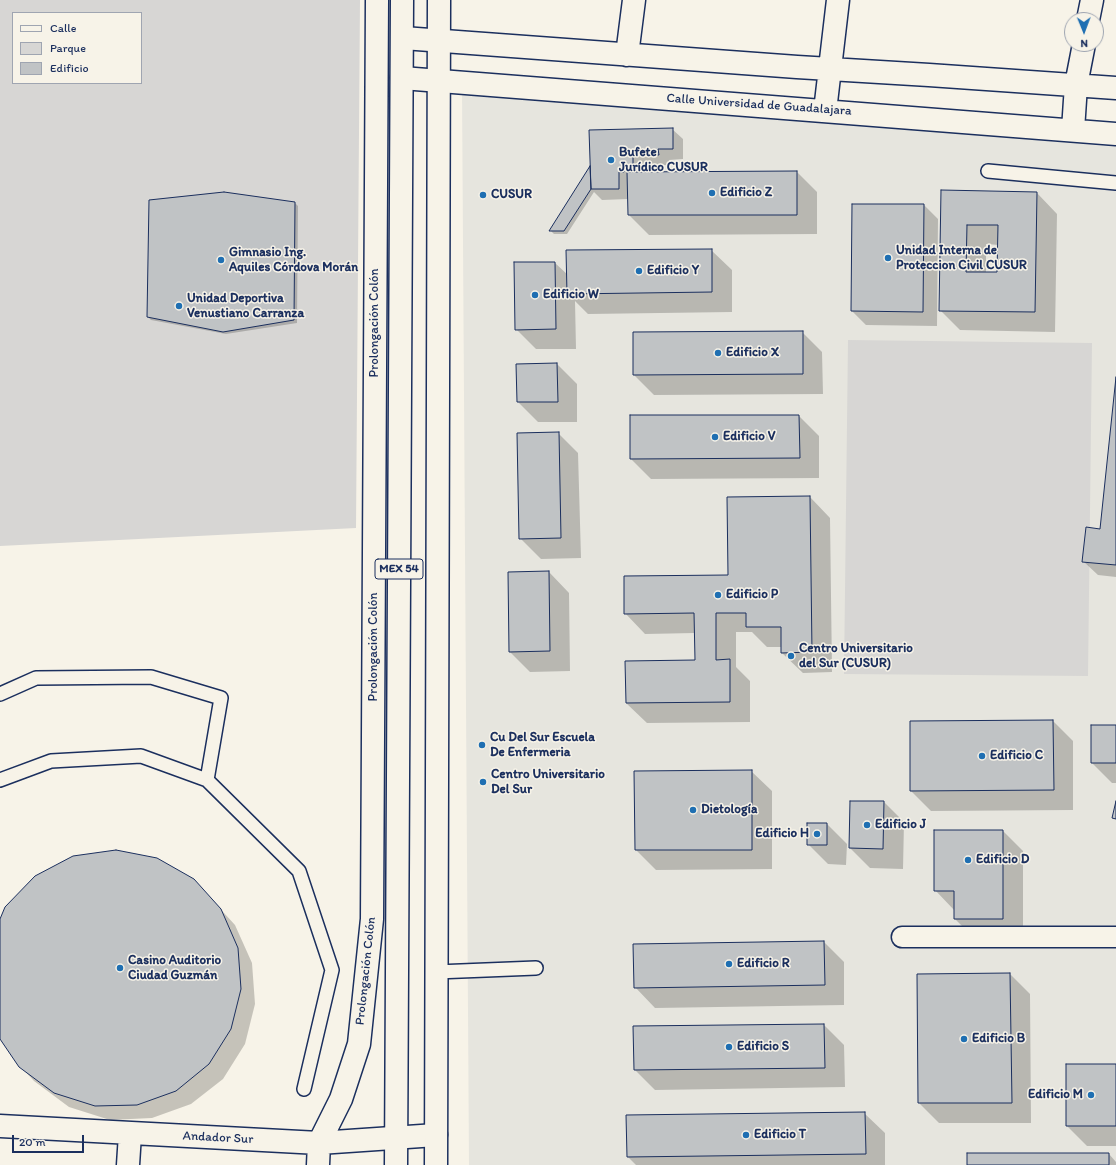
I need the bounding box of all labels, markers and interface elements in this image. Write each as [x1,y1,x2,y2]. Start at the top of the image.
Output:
legend [12,12,142,84]
north arrow [1064,12,1104,52]
text: Calle [50,21,76,35]
text: N [1080,37,1088,50]
text: Parque [50,41,86,55]
text: Edificio [50,61,89,75]
street label: Calle Universidad de Guadalajara [666,91,852,119]
place label: Bufete Jurídico CUSUR [619,145,708,176]
marker: Bufete Jurídico CUSUR [606,155,616,165]
place label: Edificio Z [720,185,772,201]
place label: CUSUR [491,187,532,203]
marker: Edificio Z [707,188,717,198]
marker: CUSUR [478,190,488,200]
place label: Unidad Interna de Proteccion Civil CUSUR [896,243,1027,274]
place label: Gimnasio Ing. Aquiles Córdova Morán [229,245,358,276]
marker: Unidad Interna de Proteccion Civil CUSUR [883,253,893,263]
marker: Gimnasio Ing. Aquiles Córdova Morán [216,255,226,265]
place label: Edificio Y [647,263,699,279]
marker: Edificio Y [634,266,644,276]
street label: Prolongación Colón [367,269,383,377]
place label: Edificio W [543,287,599,303]
marker: Edificio W [530,290,540,300]
place label: Unidad Deportiva Venustiano Carranza [187,291,304,322]
marker: Unidad Deportiva Venustiano Carranza [174,301,184,311]
place label: Edificio X [726,345,779,361]
marker: Edificio X [713,348,723,358]
place label: Edificio V [723,429,775,445]
marker: Edificio V [710,432,720,442]
road number: MEX 54 [375,559,423,579]
place label: Edificio P [726,587,778,603]
marker: Edificio P [713,590,723,600]
street label: Prolongación Colón [366,593,382,701]
place label: Centro Universitario del Sur (CUSUR) [799,641,913,672]
marker: Centro Universitario del Sur (CUSUR) [786,651,796,661]
place label: Cu Del Sur Escuela De Enfermeria [490,730,595,761]
marker: Cu Del Sur Escuela De Enfermeria [477,740,487,750]
place label: Edificio C [990,748,1043,764]
marker: Edificio C [977,751,987,761]
place label: Centro Universitario Del Sur [491,767,605,798]
marker: Centro Universitario Del Sur [478,777,488,787]
place label: Dietología [701,802,757,818]
marker: Dietología [688,805,698,815]
place label: Edificio J [875,817,926,833]
marker: Edificio J [862,820,872,830]
place label: Edificio H [755,826,809,842]
marker: Edificio H [812,829,822,839]
place label: Edificio D [976,852,1029,868]
marker: Edificio D [963,855,973,865]
street label: Prolongación Colón [353,916,379,1026]
place label: Casino Auditorio Ciudad Guzmán [128,953,221,984]
place label: Edificio R [737,956,790,972]
marker: Edificio R [724,959,734,969]
marker: Casino Auditorio Ciudad Guzmán [115,963,125,973]
place label: Edificio B [972,1031,1025,1047]
marker: Edificio B [959,1034,969,1044]
place label: Edificio S [737,1039,789,1055]
marker: Edificio S [724,1042,734,1052]
place label: Edificio M [1028,1087,1083,1103]
marker: Edificio M [1086,1090,1096,1100]
scale bar [14,1127,86,1153]
place label: Edificio T [754,1127,806,1143]
street label: Andador Sur [182,1128,254,1148]
marker: Edificio T [741,1130,751,1140]
text: 20 m [19,1135,46,1149]

